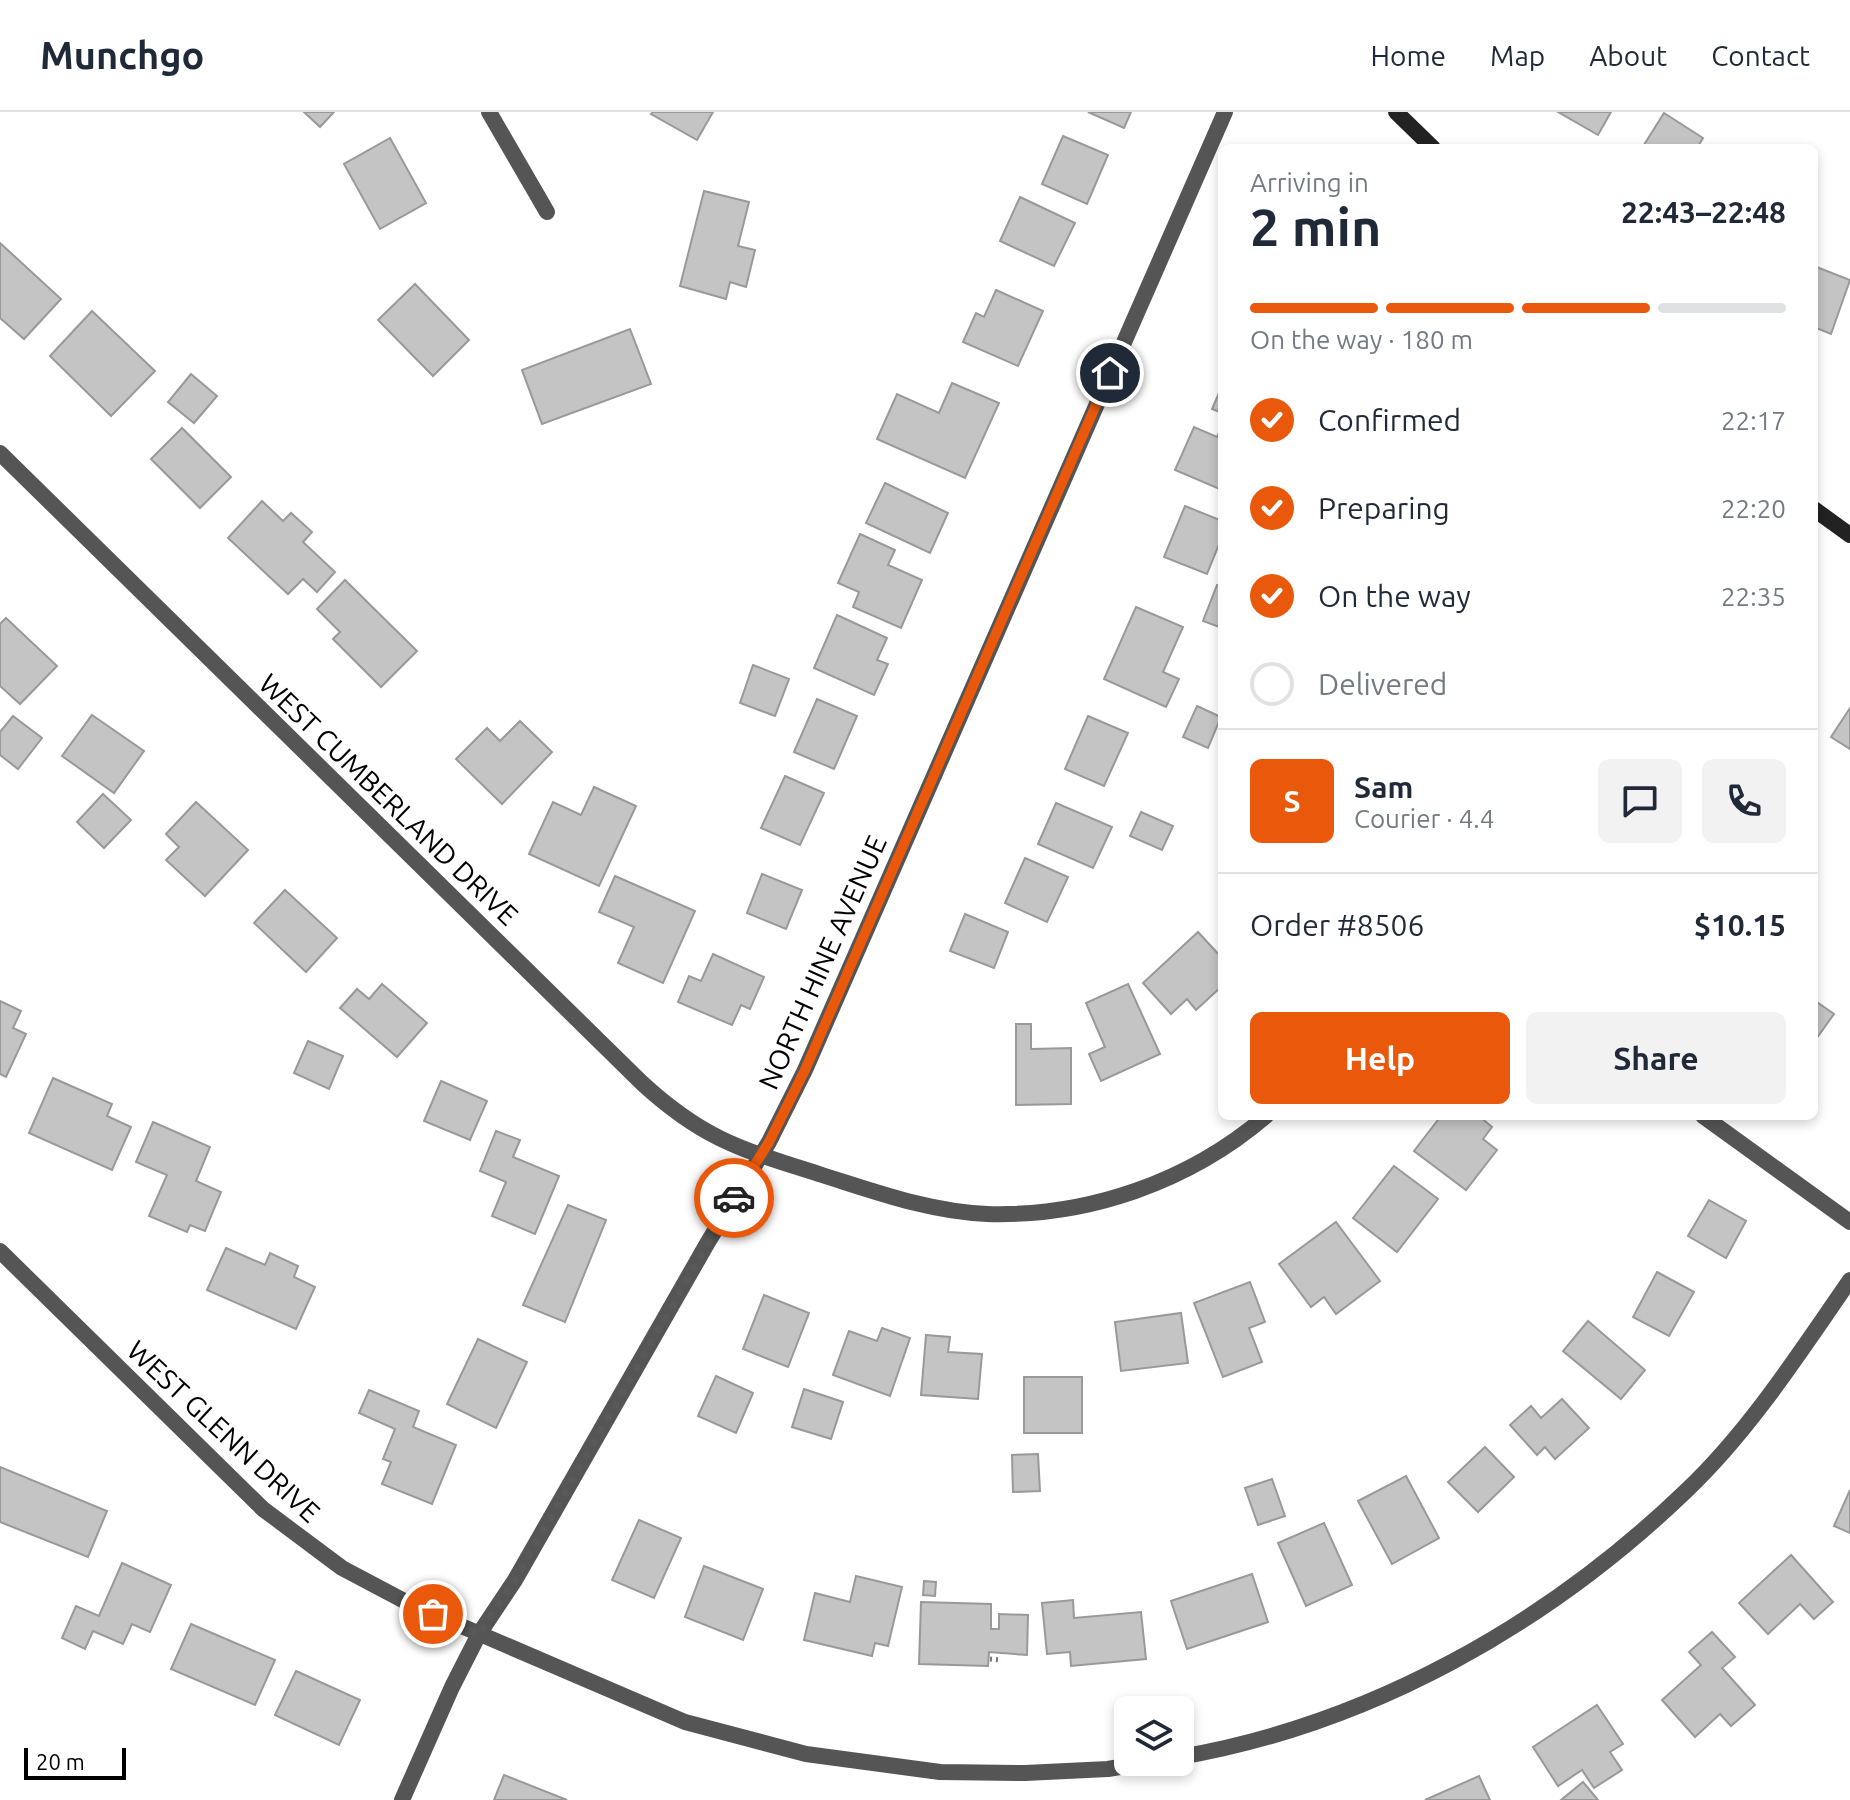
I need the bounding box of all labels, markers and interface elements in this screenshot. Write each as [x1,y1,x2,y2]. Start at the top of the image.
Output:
text: Munchgo [40,34,204,76]
text: Home [1371,40,1446,71]
text: Map [1490,40,1545,71]
text: About [1589,40,1667,71]
text: Contact [1711,40,1810,71]
text: Arriving in [1250,168,1369,197]
text: 22:43–22:48 [1621,195,1786,229]
text: 2 min [1250,198,1381,256]
text: On the way · 180 m [1250,325,1473,354]
pin [1076,339,1144,407]
icon: home [1088,351,1132,395]
icon: check [1250,398,1294,442]
text: Confirmed [1318,403,1461,437]
text: 22:17 [1721,406,1786,435]
icon: check [1250,486,1294,530]
text: Preparing [1318,491,1450,525]
text: 22:20 [1721,494,1786,523]
icon: check [1250,574,1294,618]
text: On the way [1318,579,1471,613]
text: 22:35 [1721,582,1786,611]
street label: WEST CUMBERLAND DRIVE [253,667,525,931]
text: Delivered [1318,667,1447,701]
button: chat [1598,759,1682,843]
button: phone [1702,759,1786,843]
text: Sam [1354,770,1413,804]
text: S [1283,784,1301,818]
text: Courier · 4.4 [1354,804,1494,833]
street label: NORTH HINE AVENUE [752,830,892,1094]
text: Order #8506 [1250,908,1424,942]
text: $10.15 [1694,908,1786,942]
button: Help [1250,1012,1510,1104]
button: Share [1526,1012,1786,1104]
courier [694,1158,774,1238]
icon: car [712,1176,756,1220]
street label: WEST GLENN DRIVE [122,1334,326,1528]
pin [399,1580,467,1648]
icon: bag [411,1592,455,1636]
map controls [1114,1696,1194,1776]
button: layers [1114,1696,1194,1776]
scale bar [24,1744,126,1780]
text: 20 m [36,1749,85,1774]

